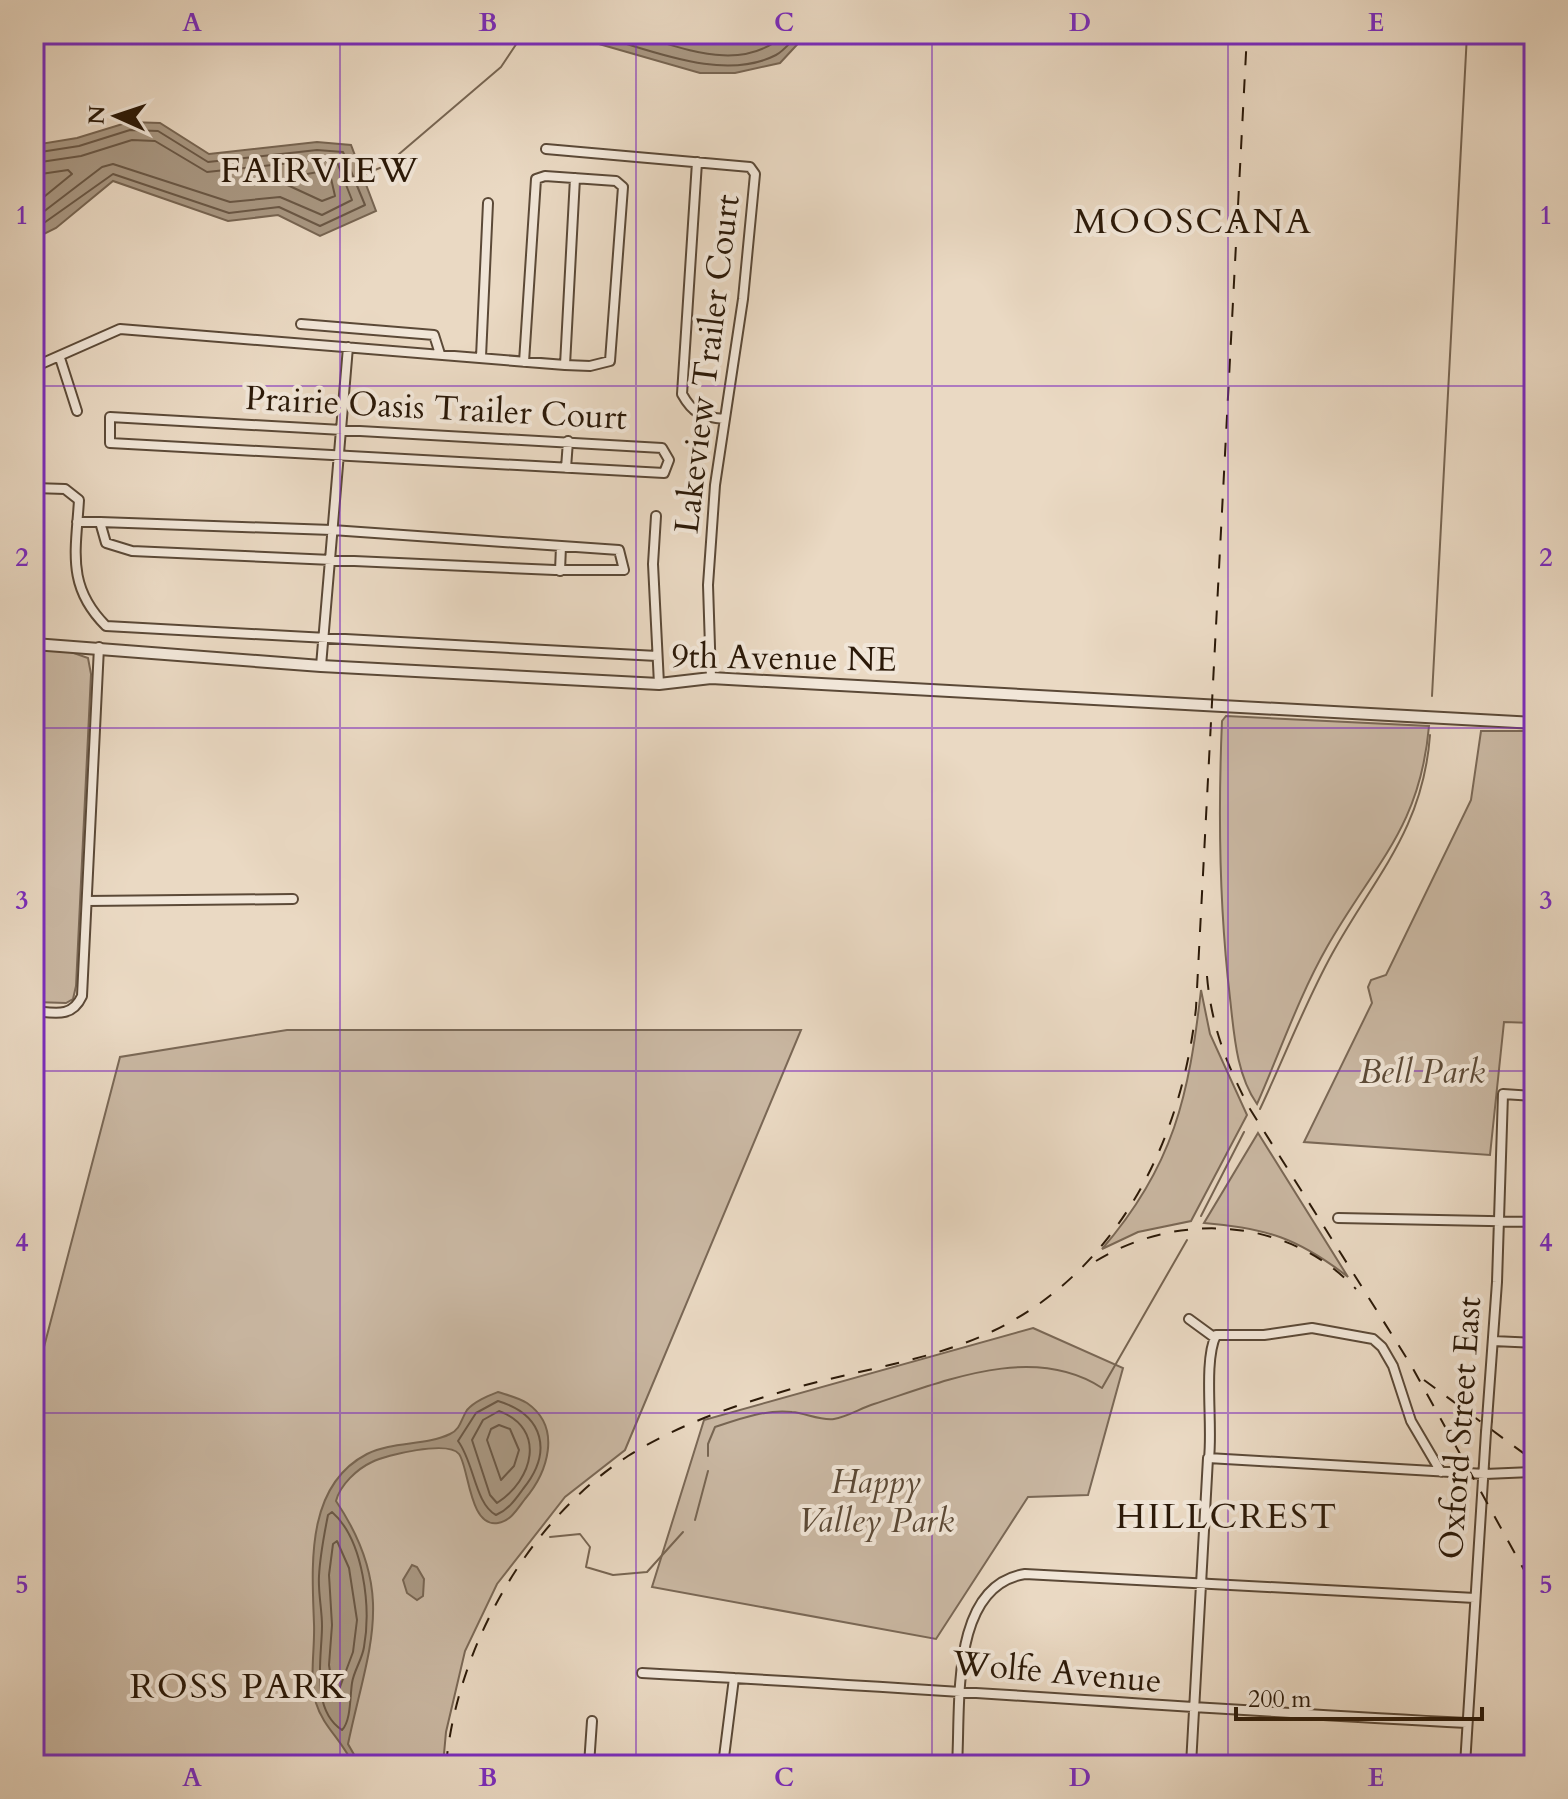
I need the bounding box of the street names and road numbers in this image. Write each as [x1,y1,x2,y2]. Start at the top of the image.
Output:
street label: Lakeview Trailer Court [663,192,751,536]
street label: Prairie Oasis Trailer Court [244,375,628,441]
street label: 9th Avenue NE [671,633,897,683]
street label: Oxford Street East [1428,1295,1492,1561]
street label: Wolfe Avenue [950,1640,1163,1704]

